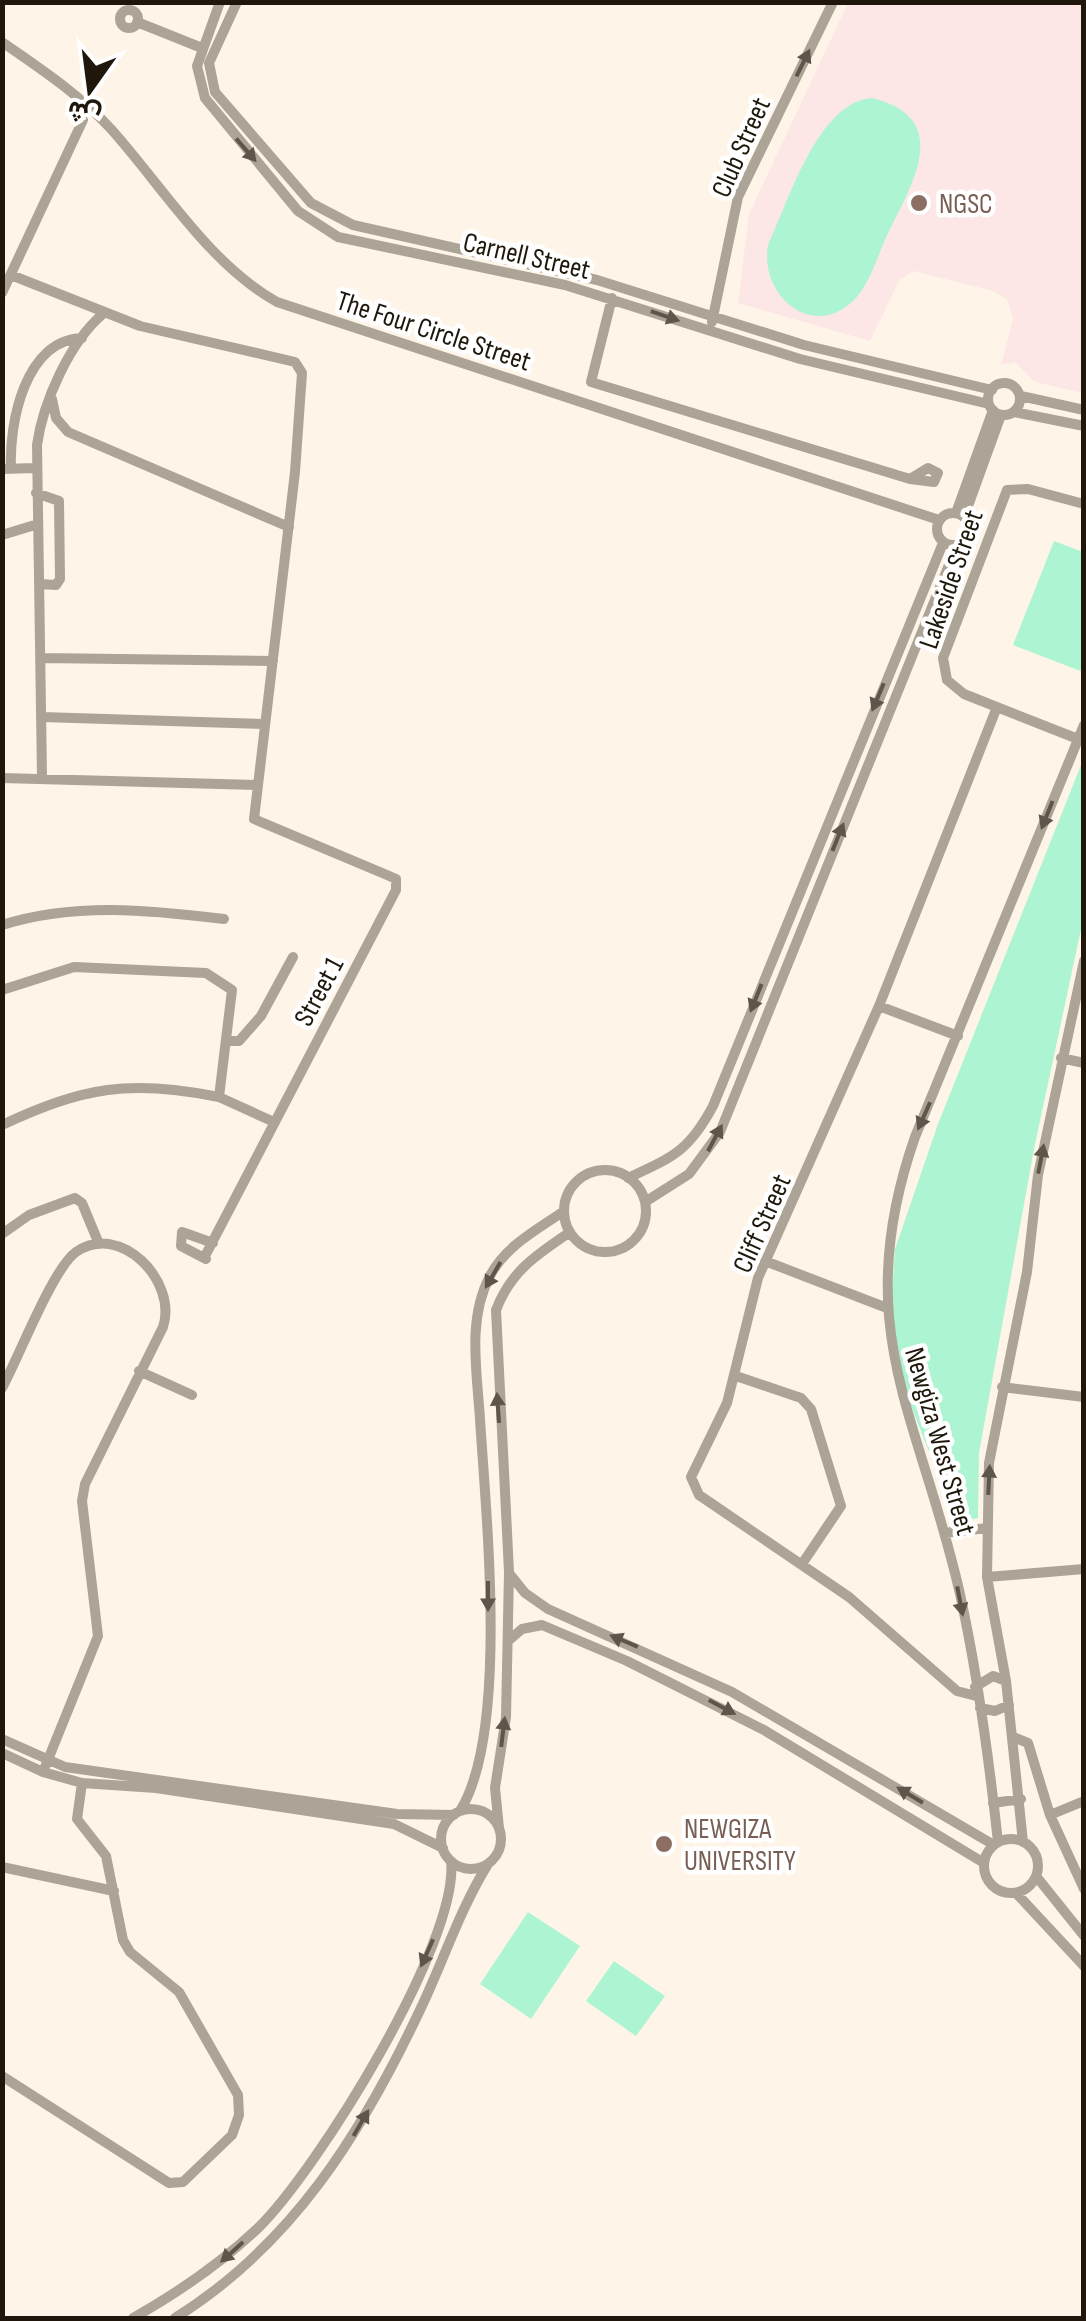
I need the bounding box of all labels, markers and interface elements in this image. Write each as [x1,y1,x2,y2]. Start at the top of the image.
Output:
north arrow [40,40,140,140]
one-way arrow [794,48,811,77]
text: ش [64,93,105,133]
street label: Club Street [705,93,778,203]
one-way arrow [235,137,257,162]
place label: NGSC [939,188,993,221]
marker: NGSC [908,192,930,214]
street label: Carnell Street [460,226,593,287]
street label: The Four Circle Street [332,284,535,378]
one-way arrow [651,310,681,325]
street label: Lakeside Street [912,506,991,653]
one-way arrow [870,682,886,712]
one-way arrow [1039,800,1055,830]
one-way arrow [830,822,846,852]
street label: Street 1 [288,951,351,1032]
one-way arrow [747,984,763,1014]
one-way arrow [916,1101,932,1131]
one-way arrow [706,1123,723,1152]
one-way arrow [1033,1143,1049,1174]
street label: Cliff Street [726,1169,799,1278]
one-way arrow [484,1261,502,1289]
street label: Newgiza West Street [897,1344,982,1539]
one-way arrow [490,1391,506,1423]
one-way arrow [981,1463,997,1495]
one-way arrow [480,1580,496,1612]
one-way arrow [953,1585,969,1616]
one-way arrow [609,1633,639,1649]
one-way arrow [707,1698,736,1715]
one-way arrow [496,1716,512,1748]
one-way arrow [896,1787,924,1804]
place label: NEWGIZA UNIVERSITY [684,1813,796,1878]
marker: NEWGIZA UNIVERSITY [653,1833,675,1855]
one-way arrow [419,1938,435,1968]
one-way arrow [351,2109,369,2137]
one-way arrow [220,2240,244,2263]

